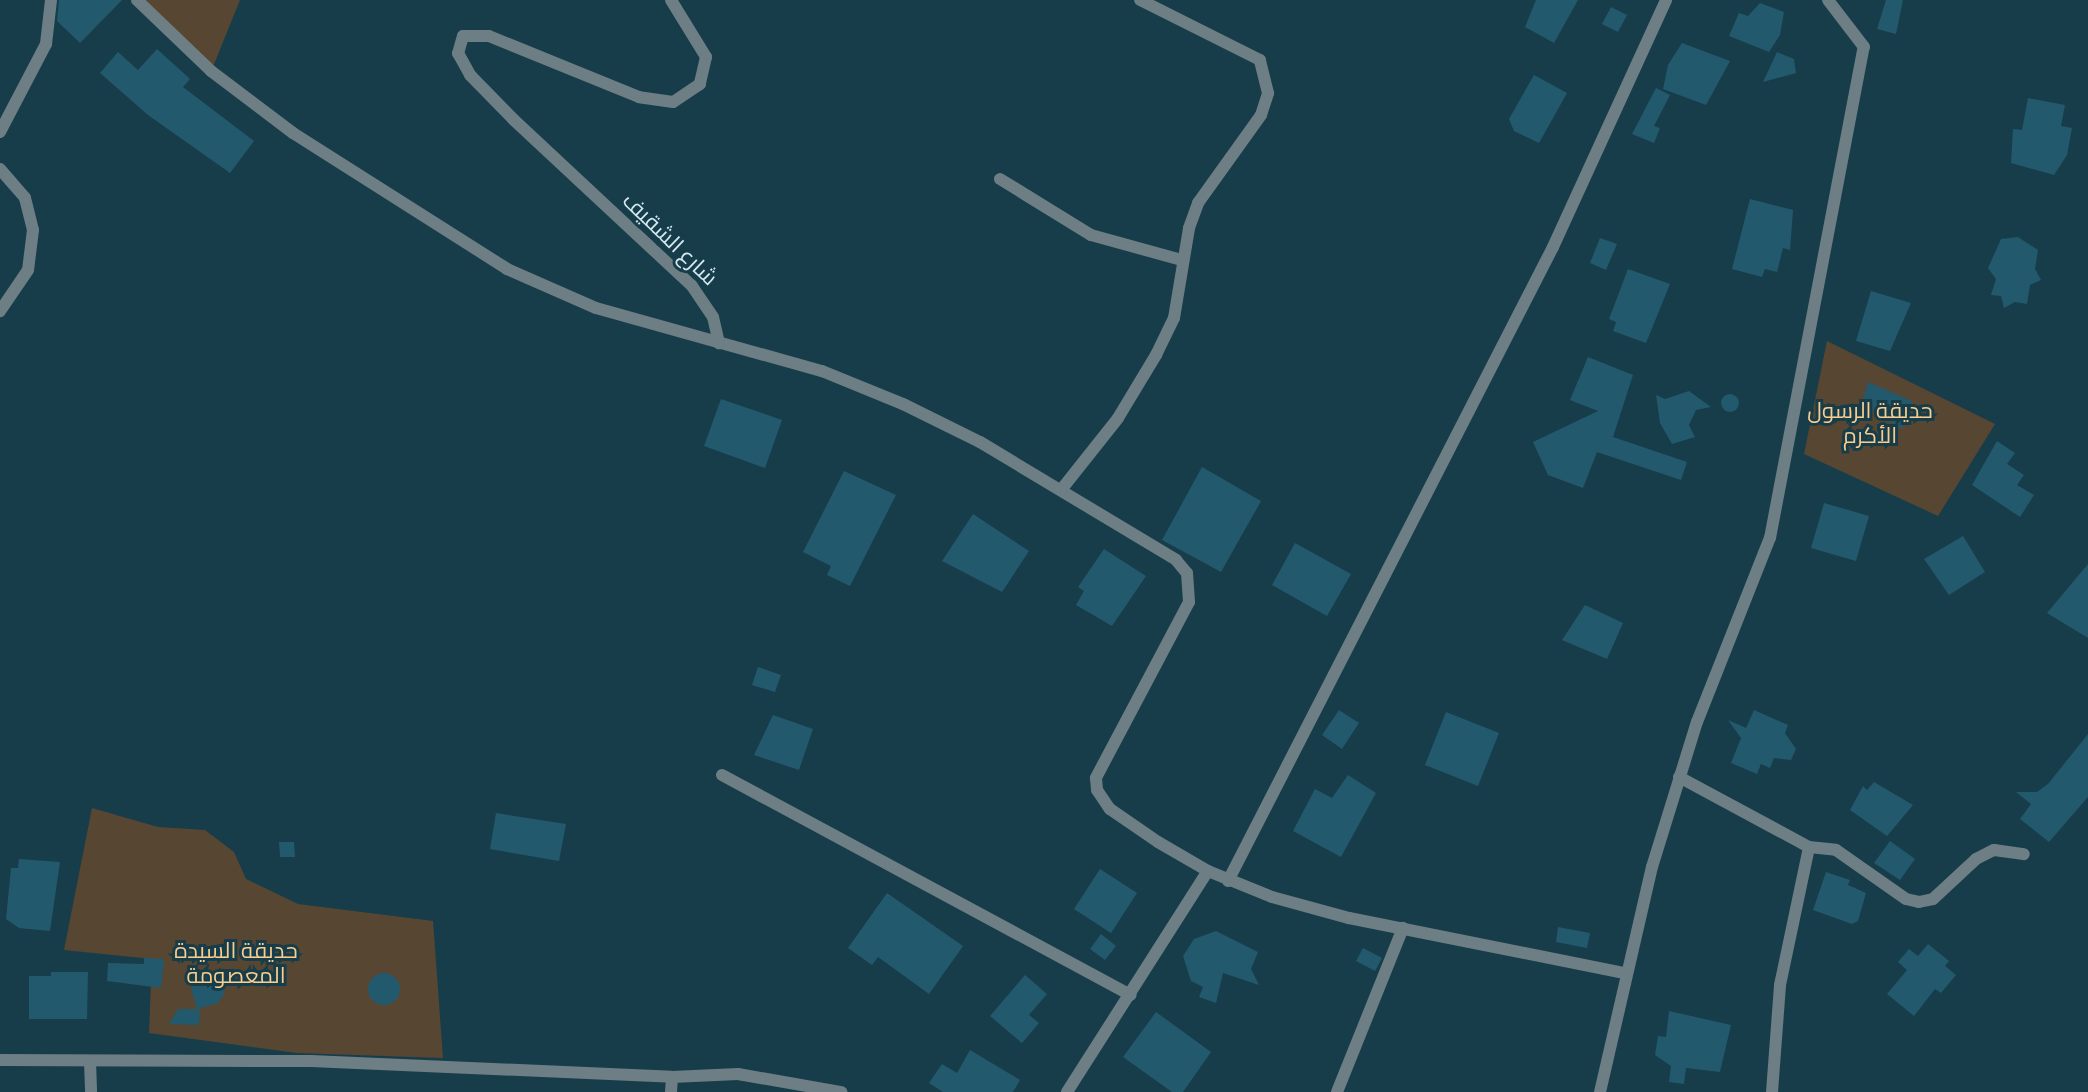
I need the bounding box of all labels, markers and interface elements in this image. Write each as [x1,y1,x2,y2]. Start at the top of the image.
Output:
street label: شارع الشقيف [617,187,723,291]
park label: حديقة الرسول الأكرم [1807,397,1933,448]
park label: حديقة السيدة المعصومة [174,937,298,988]

